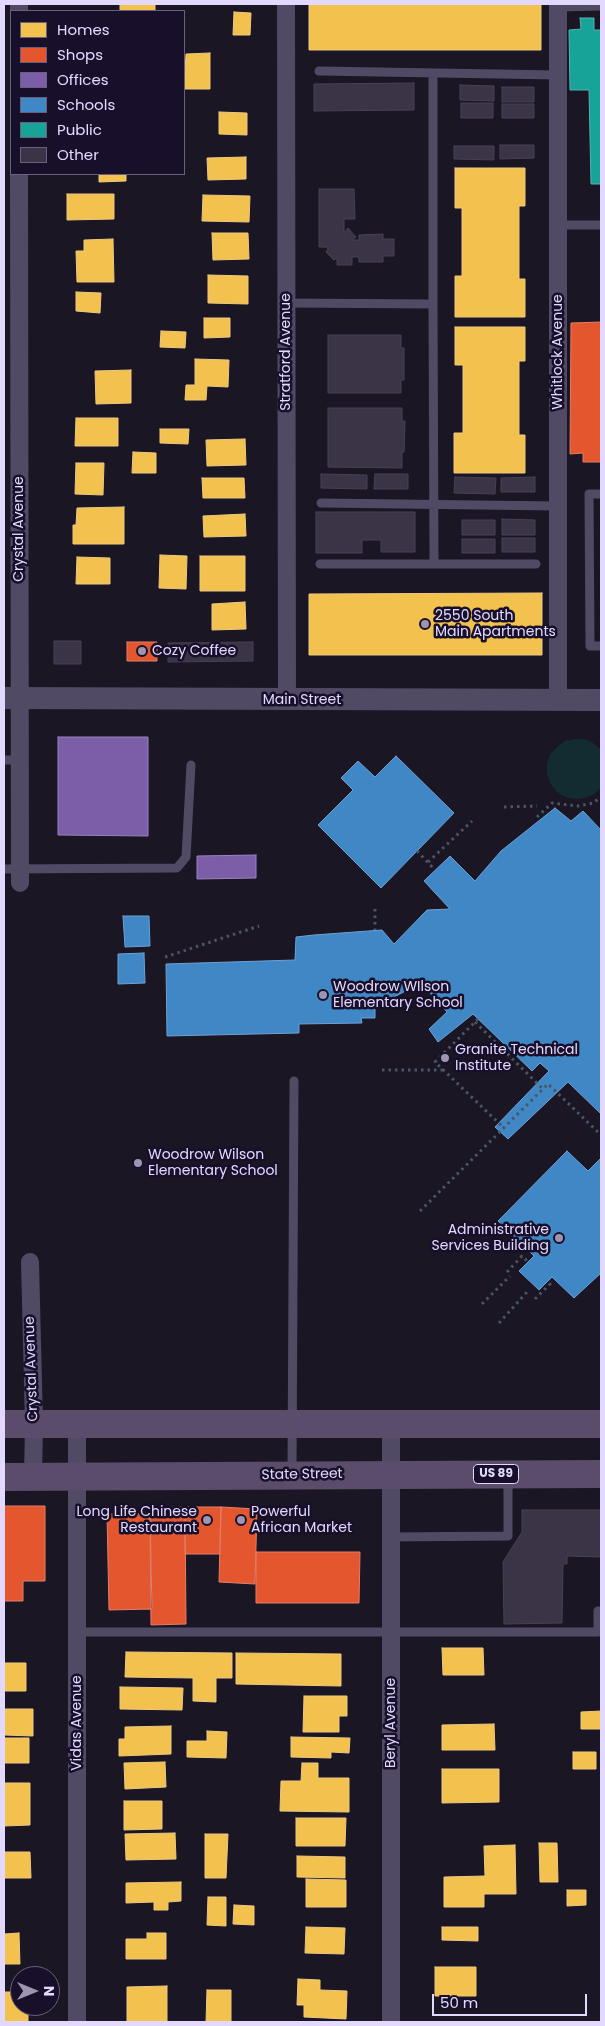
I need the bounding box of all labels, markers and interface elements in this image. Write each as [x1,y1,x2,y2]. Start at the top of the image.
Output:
legend [10,10,185,175]
text: Homes [57,19,110,40]
text: Shops [57,44,103,65]
text: Offices [57,69,109,90]
text: Schools [57,94,115,115]
text: Public [57,119,102,140]
text: Other [57,144,99,165]
street label: Stratford Avenue [278,293,294,411]
street label: Whitlock Avenue [550,294,566,410]
street label: Crystal Avenue [11,476,27,582]
place label: 2550 South Main Apartments [435,608,556,640]
marker: 2550 South Main Apartments [419,618,431,630]
place label: Cozy Coffee [152,643,236,659]
marker: Cozy Coffee [136,645,148,657]
street label: Main Street [263,692,341,708]
place label: Woodrow WIlson Elementary School [333,979,463,1012]
marker: Woodrow WIlson Elementary School [317,989,329,1001]
place label: Granite Technical Institute [455,1042,578,1074]
marker: Granite Technical Institute [439,1052,451,1064]
place label: Woodrow Wilson Elementary School [148,1147,278,1180]
marker: Woodrow Wilson Elementary School [132,1157,144,1169]
place label: Administrative Services Building [432,1222,549,1254]
marker: Administrative Services Building [553,1232,565,1244]
street label: Crystal Avenue [22,1316,42,1422]
road number: US 89 [474,1465,518,1484]
street label: State Street [261,1466,343,1484]
place label: Long Life Chinese Restaurant [76,1504,197,1536]
place label: Powerful African Market [251,1504,352,1536]
marker: Long Life Chinese Restaurant [201,1514,213,1526]
marker: Powerful African Market [235,1514,247,1526]
street label: Vidas Avenue [69,1675,85,1771]
street label: Beryl Avenue [383,1678,399,1768]
north arrow [10,1966,60,2016]
scale bar [435,1984,590,2016]
text: N [39,1986,59,1996]
text: 50 m [440,1992,478,2013]

